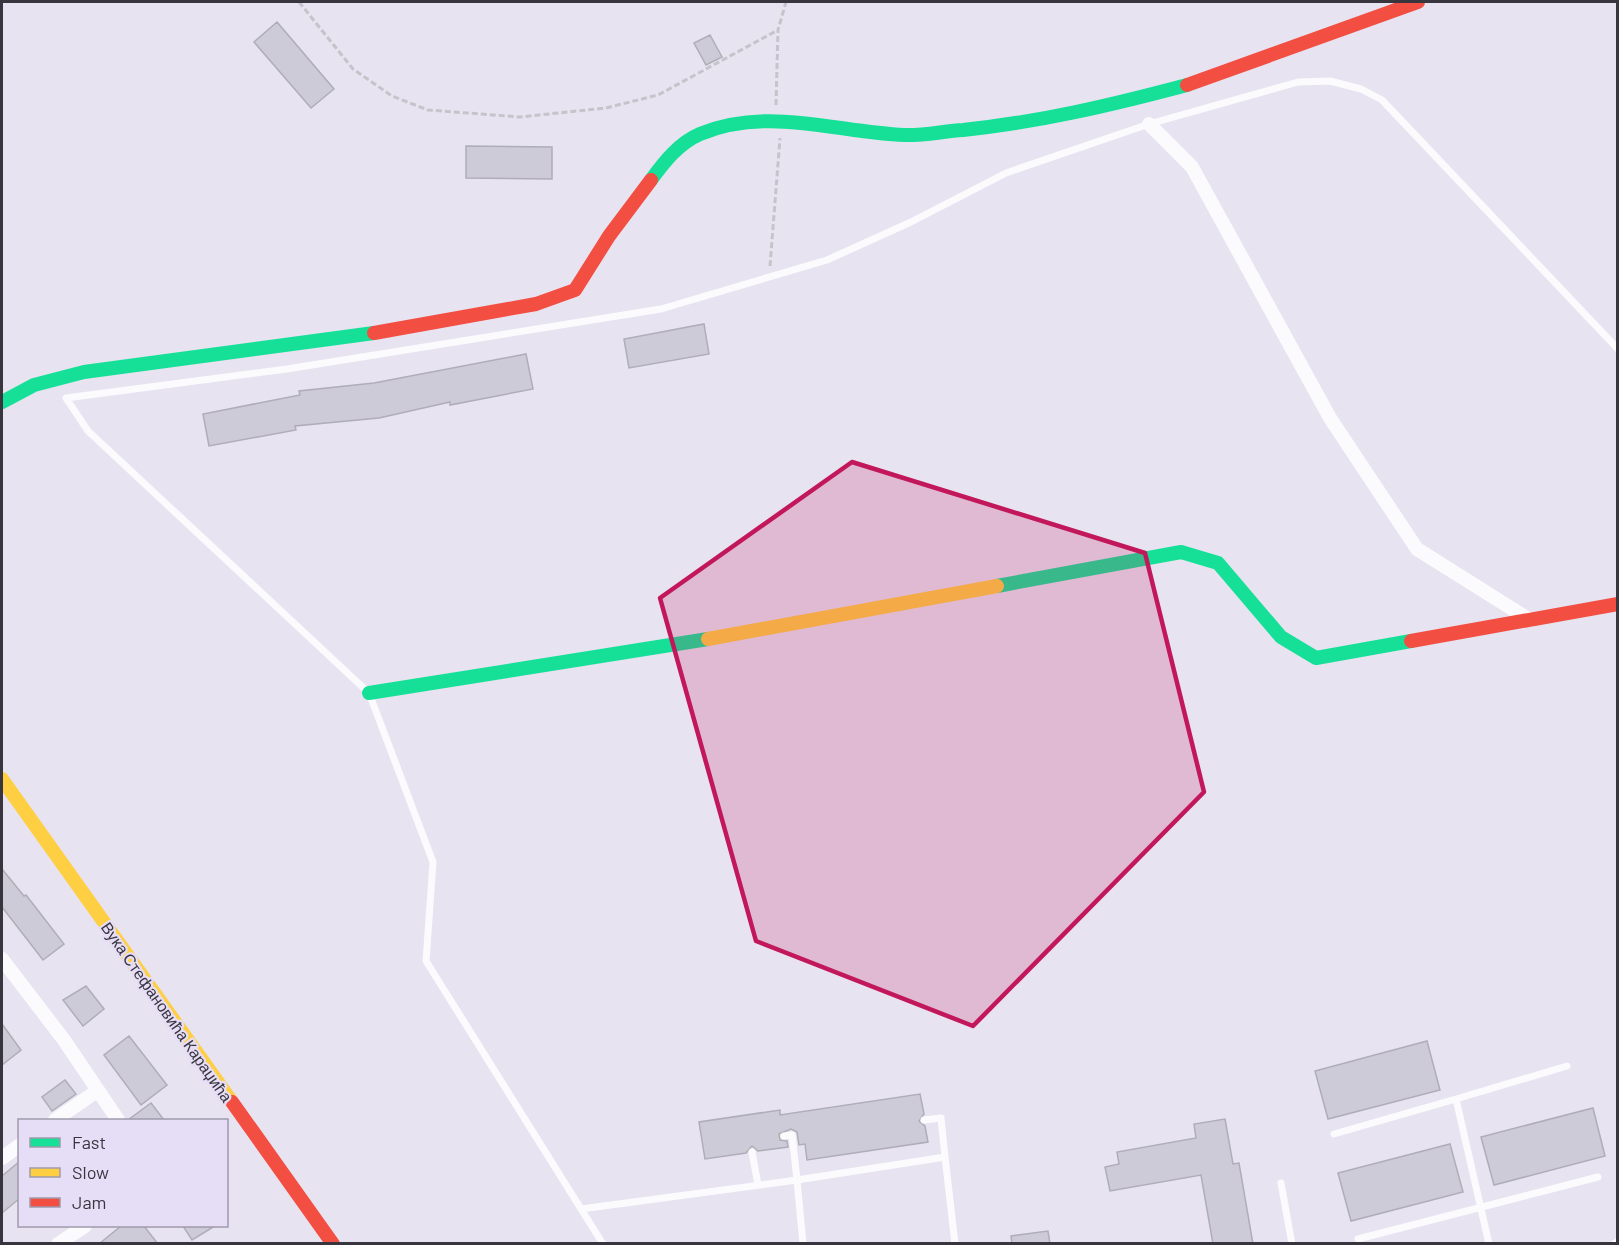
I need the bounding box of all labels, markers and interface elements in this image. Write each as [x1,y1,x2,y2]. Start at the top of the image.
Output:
street label: Вука Стефановића Караџића [98,918,237,1105]
legend [18,1119,228,1227]
text: Fast [72,1131,106,1153]
text: Slow [72,1161,109,1183]
text: Jam [72,1191,106,1213]

